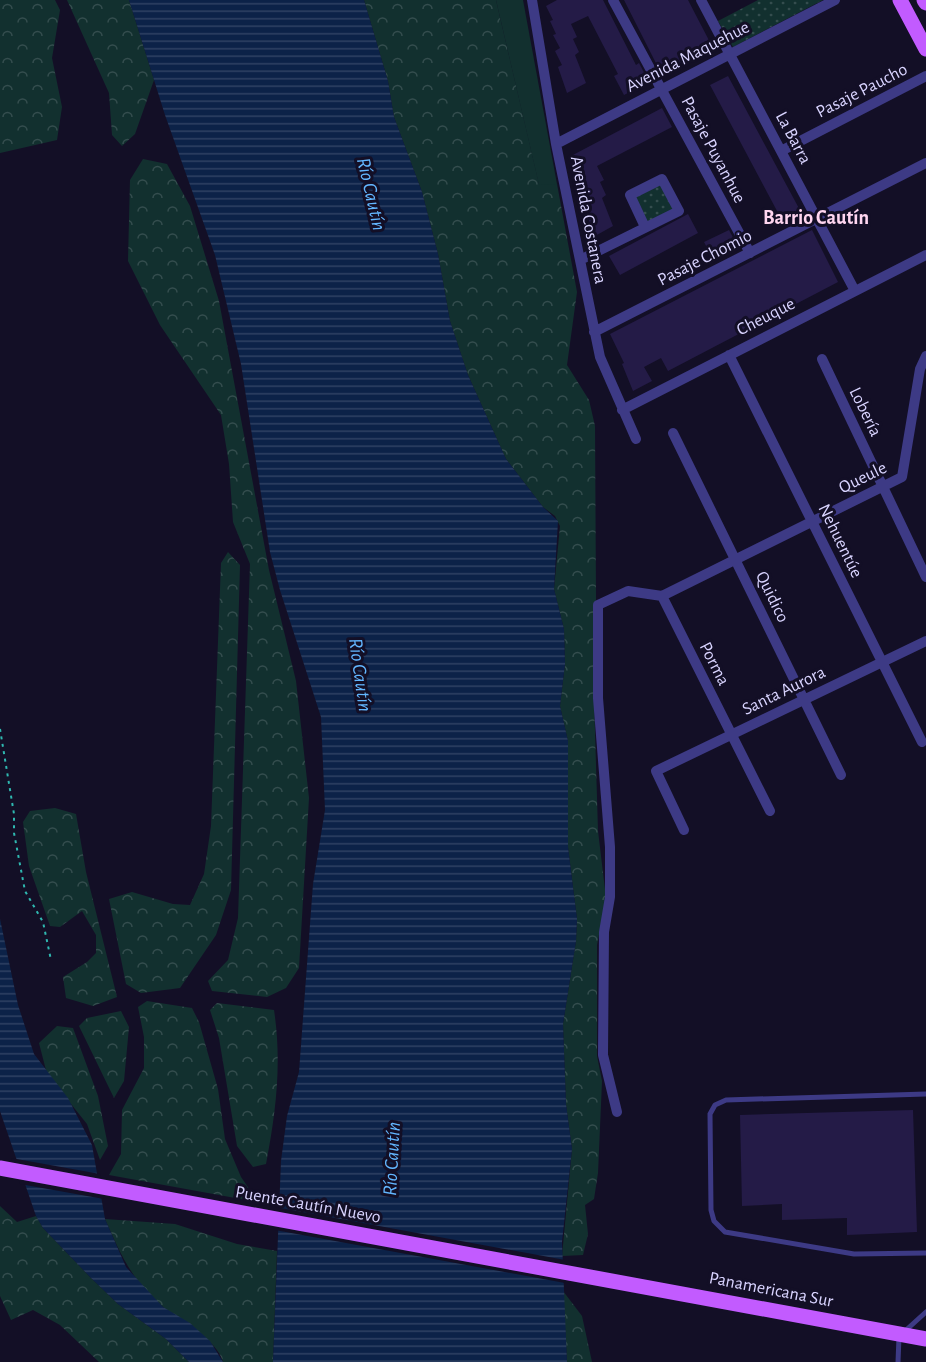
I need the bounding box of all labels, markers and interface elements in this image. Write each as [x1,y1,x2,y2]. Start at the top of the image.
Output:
street label: Avenida Maquehue [623,18,753,96]
street label: Pasaje Paucho [813,60,911,122]
street label: Pasaje Puyanhue [677,94,749,206]
street label: La Barra [772,109,814,167]
street label: Avenida Costanera [567,155,609,285]
water label: Río Cautín [353,156,389,232]
district label: Barrio Cautín [763,208,869,228]
street label: Pasaje Chomio [655,226,755,289]
street label: Cheuque [734,295,798,339]
street label: Lobería [845,385,885,439]
street label: Queule [836,459,890,497]
street label: Nehuentúe [814,501,866,581]
street label: Quidico [752,569,792,626]
water label: Río Cautín [345,637,375,713]
street label: Porma [696,640,732,688]
street label: Santa Aurora [740,663,828,719]
water label: Río Cautín [380,1121,404,1197]
street label: Puente Cautín Nuevo [234,1183,382,1227]
street label: Panamericana Sur [707,1269,835,1311]

